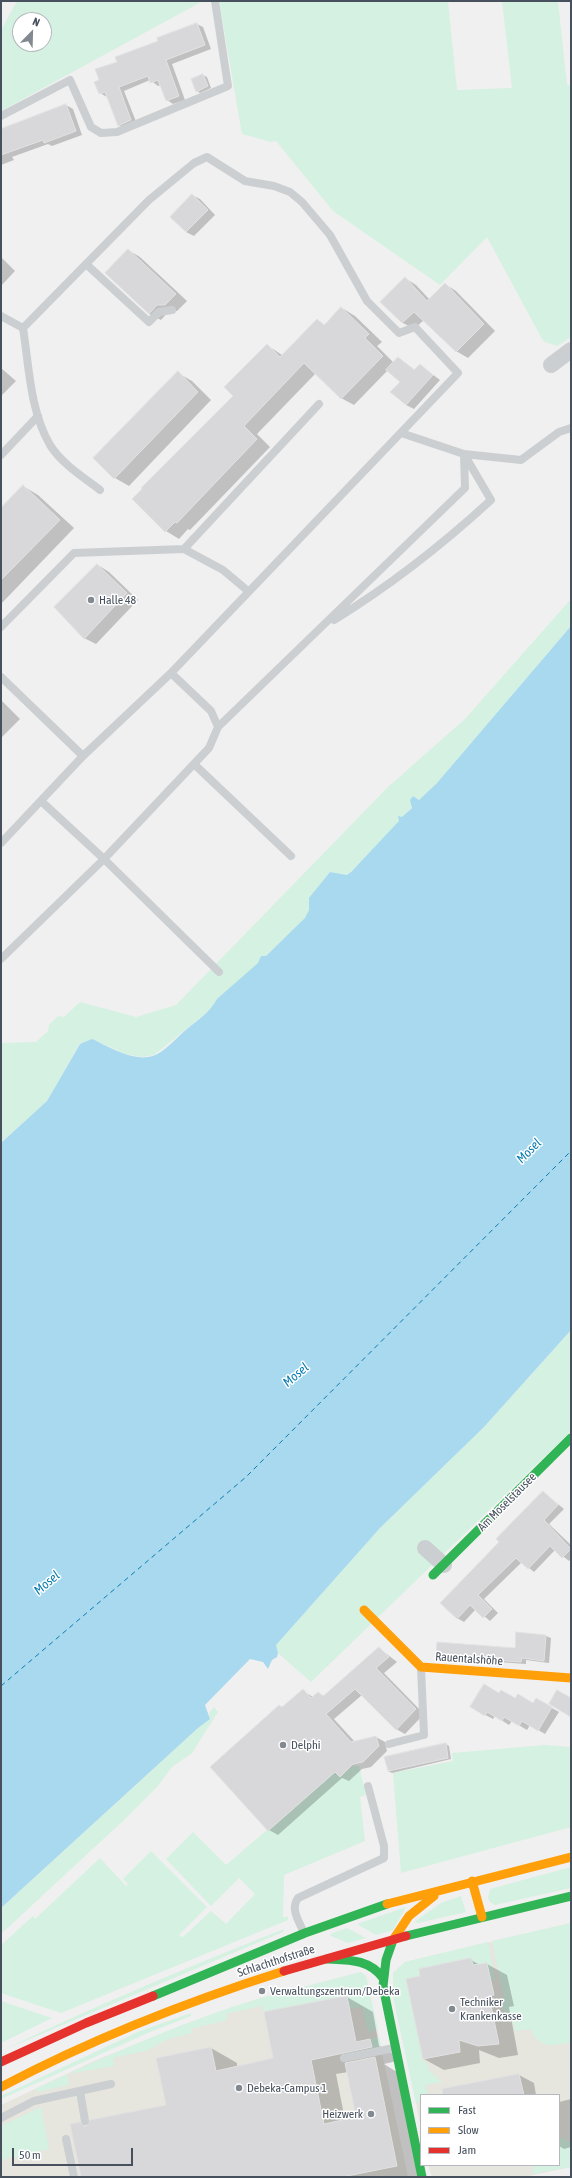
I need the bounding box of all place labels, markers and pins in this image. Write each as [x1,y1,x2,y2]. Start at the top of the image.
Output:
place label: Halle 48 [99,593,136,607]
marker: Halle 48 [86,595,96,605]
place label: Delphi [291,1738,321,1752]
marker: Delphi [278,1740,288,1750]
place label: Verwaltungszentrum/Debeka [270,1984,400,1998]
marker: Verwaltungszentrum/Debeka [257,1986,267,1996]
place label: Techniker Krankenkasse [460,1995,522,2023]
marker: Techniker Krankenkasse [447,2004,457,2014]
place label: Debeka-Campus 1 [247,2081,327,2095]
marker: Debeka-Campus 1 [234,2083,244,2093]
place label: Heizwerk [322,2107,363,2121]
marker: Heizwerk [366,2109,376,2119]

